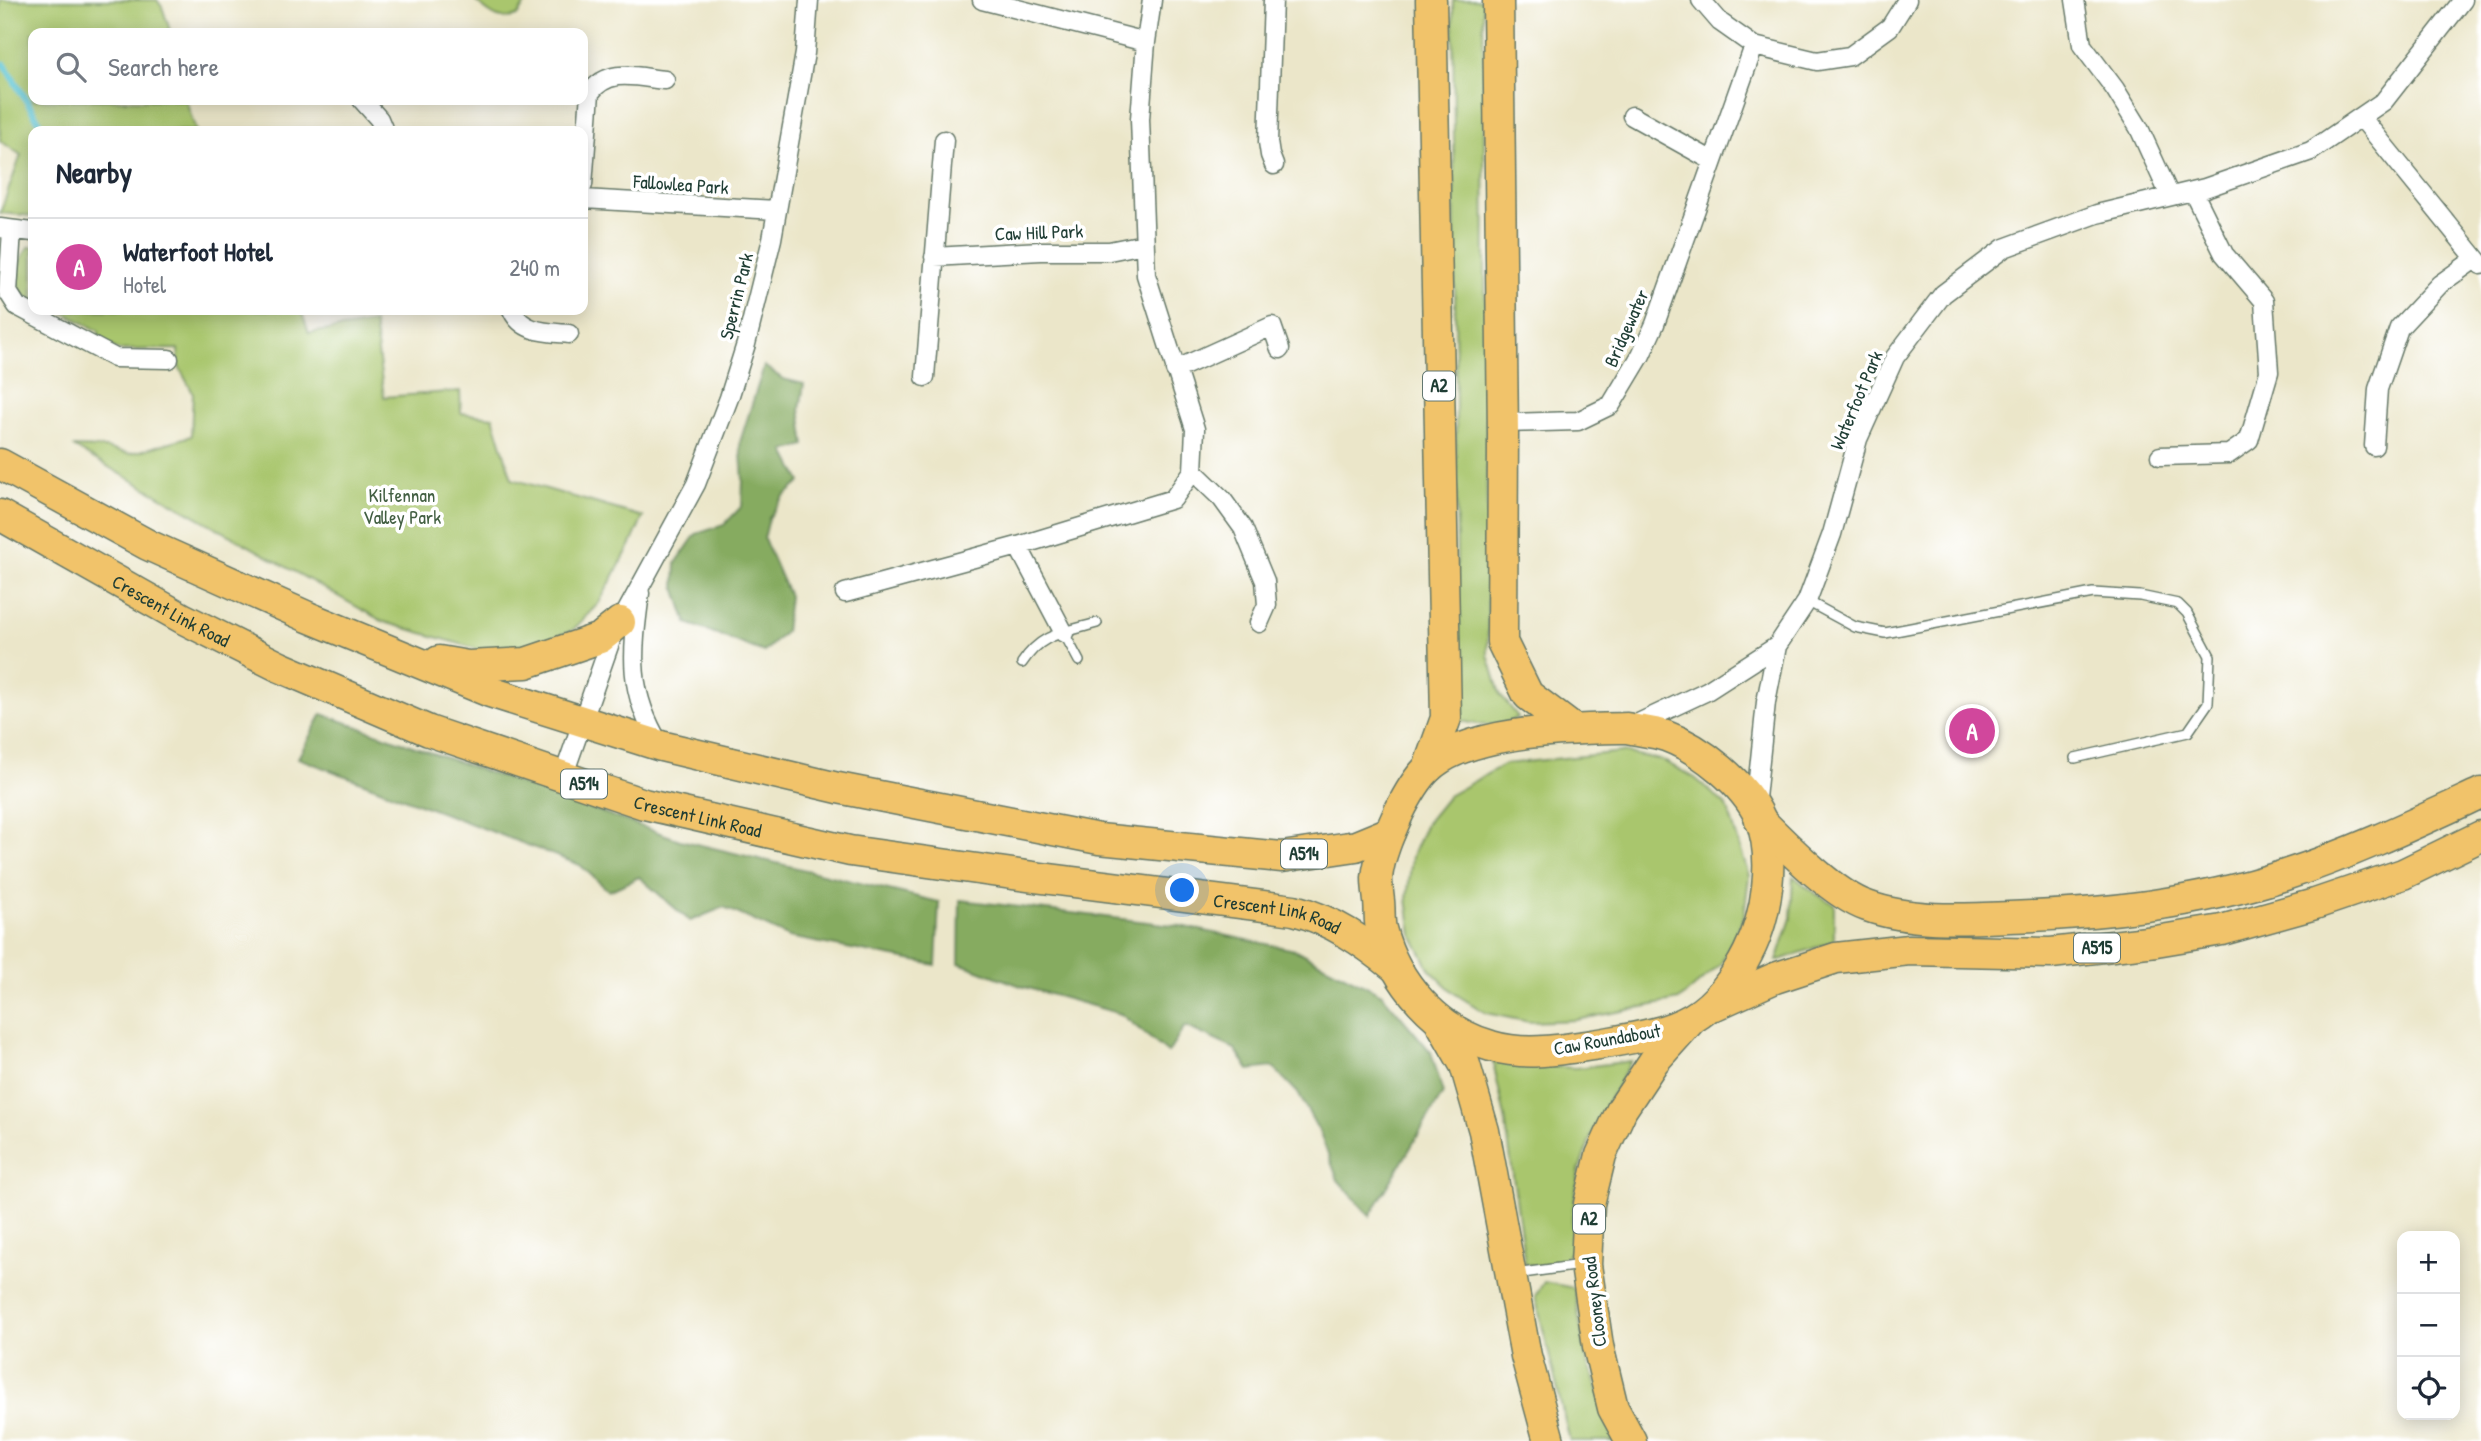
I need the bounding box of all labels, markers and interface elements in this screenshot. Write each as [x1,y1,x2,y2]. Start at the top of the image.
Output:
search box [28,28,588,105]
icon: search [52,48,90,86]
text: Search here [108,49,219,84]
text: Nearby [56,152,132,192]
street label: Fallowlea Park [631,168,730,200]
street label: Caw Hill Park [994,217,1084,247]
text: Waterfoot Hotel [123,234,273,269]
street label: Sperrin Park [713,250,759,342]
text: A [73,252,85,283]
text: 240 m [509,252,560,283]
text: Hotel [123,269,166,300]
street label: Bridgewater [1597,285,1655,371]
street label: Waterfoot Park [1823,346,1889,454]
road number: A2 [1423,372,1455,400]
park label: Kilfennan Valley Park [363,482,441,530]
street label: Crescent Link Road [107,568,235,653]
pin: A [1949,705,1995,757]
road number: A514 [561,770,607,798]
street label: Crescent Link Road [630,788,765,844]
road number: A514 [1281,840,1327,868]
your location [1165,873,1199,907]
street label: Crescent Link Road [1212,887,1346,940]
road number: A515 [2074,933,2120,962]
street label: Caw Roundabout [1552,1017,1663,1061]
road number: A2 [1573,1204,1605,1234]
map controls [2397,1231,2460,1420]
button: + [2397,1231,2460,1294]
street label: Clooney Road [1576,1255,1612,1348]
button: − [2397,1294,2460,1357]
button: locate [2397,1357,2460,1420]

